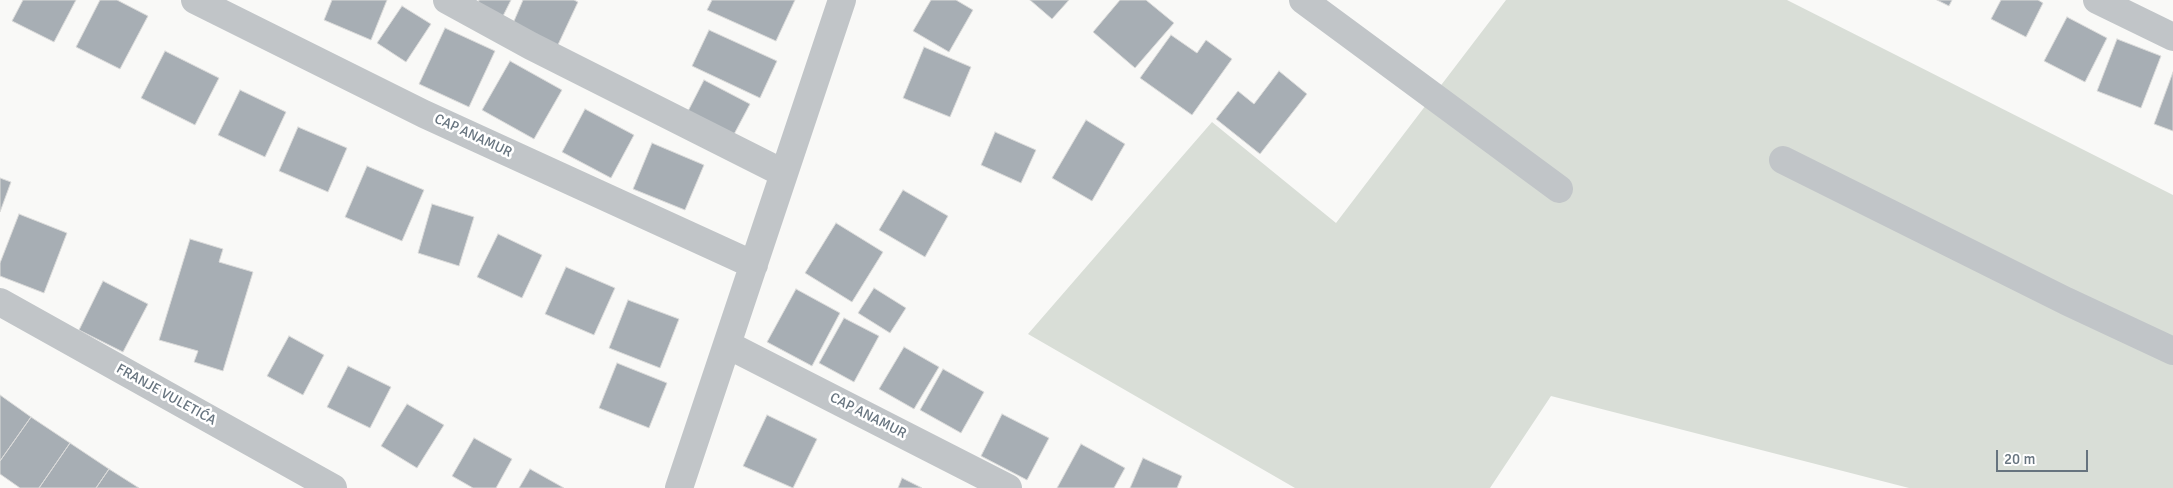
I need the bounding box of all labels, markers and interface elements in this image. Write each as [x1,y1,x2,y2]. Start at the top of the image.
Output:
street label: CAP ANAMUR [432,111,514,161]
street label: FRANJE VULETIĆA [113,361,219,429]
street label: CAP ANAMUR [827,390,909,442]
scale bar [1998,440,2090,472]
text: 20 m [2004,450,2035,468]

